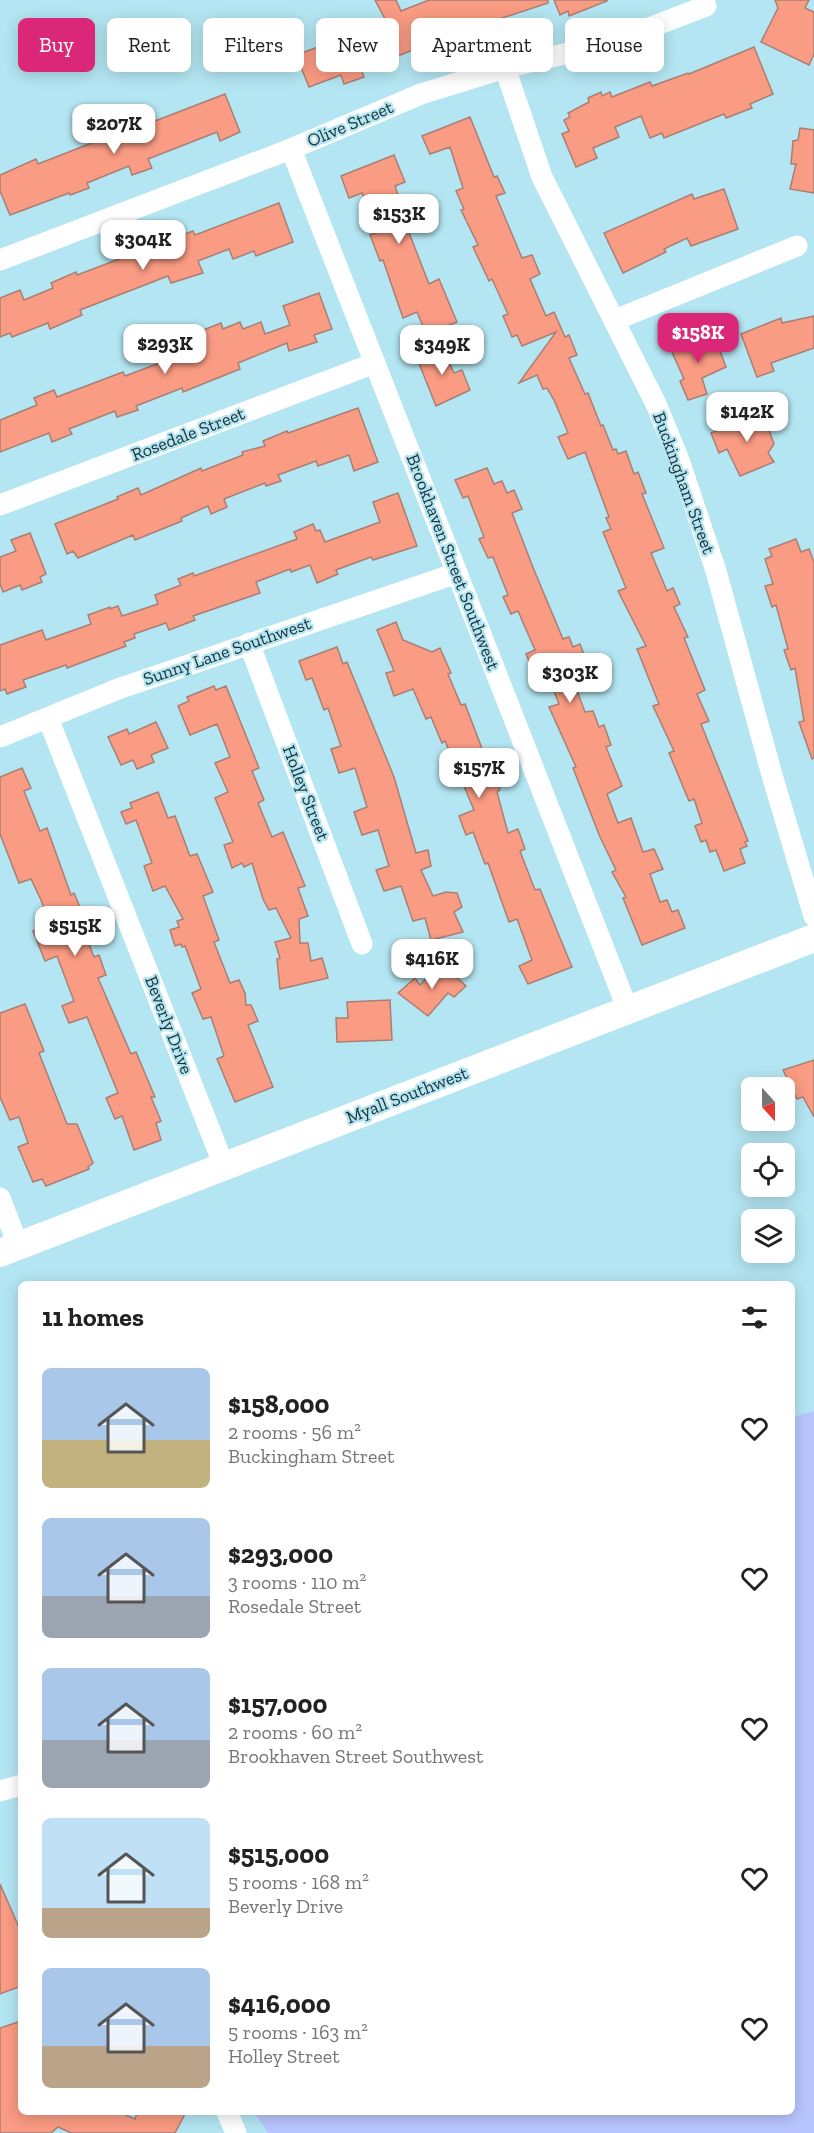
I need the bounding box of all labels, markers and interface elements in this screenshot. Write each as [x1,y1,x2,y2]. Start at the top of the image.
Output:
chip: Buy [18,18,95,72]
chip: Rent [107,18,191,72]
chip: Filters [203,18,304,72]
chip: New [316,18,399,72]
chip: Apartment [411,18,553,72]
chip: House [565,18,664,72]
street label: Olive Street [304,96,397,152]
pin: $207K [72,104,156,155]
text: $207K [86,111,142,135]
pin: $153K [357,194,441,245]
text: $153K [373,201,425,225]
pin: $304K [101,220,185,271]
text: $304K [115,227,171,251]
pin: $158K [656,313,740,364]
text: $158K [672,320,724,344]
pin: $293K [123,324,207,375]
pin: $349K [400,325,484,376]
text: $293K [137,331,193,355]
text: $349K [414,332,470,356]
pin: $142K [705,392,789,443]
text: $142K [720,399,774,423]
street label: Rosedale Street [128,402,248,466]
street label: Buckingham Street [648,409,720,557]
street label: Brookhaven Street Southwest [402,451,505,674]
street label: Sunny Lane Southwest [140,612,314,690]
pin: $303K [528,653,612,704]
text: $303K [542,660,598,684]
street label: Holley Street [278,742,334,844]
pin: $157K [437,748,521,799]
text: $157K [453,755,505,779]
pin: $515K [33,906,117,957]
text: $515K [49,913,101,937]
pin: $416K [390,939,474,990]
text: $416K [405,946,459,970]
street label: Beverly Drive [140,973,198,1077]
street label: Myall Southwest [343,1062,471,1128]
north arrow [741,1077,795,1131]
map controls [741,1077,795,1263]
button: locate [741,1143,795,1197]
button: layers [741,1209,795,1263]
text: 11 homes [42,1301,144,1333]
icon: filters [738,1301,771,1334]
text: $158,000 [228,1388,330,1420]
icon: home [90,1392,162,1464]
icon: heart [738,1412,771,1445]
text: 2 rooms · 56 m² [228,1420,361,1444]
text: Buckingham Street [228,1444,394,1468]
text: $293,000 [228,1538,333,1570]
icon: home [90,1542,162,1614]
icon: heart [738,1562,771,1595]
text: 3 rooms · 110 m² [228,1570,366,1594]
text: Rosedale Street [228,1594,361,1618]
text: $157,000 [228,1688,327,1720]
icon: home [90,1692,162,1764]
icon: heart [738,1712,771,1745]
text: 2 rooms · 60 m² [228,1720,362,1744]
text: Brookhaven Street Southwest [228,1744,483,1768]
text: $515,000 [228,1838,329,1870]
icon: home [90,1842,162,1914]
icon: heart [738,1862,771,1895]
text: 5 rooms · 168 m² [228,1870,369,1894]
text: Beverly Drive [228,1894,343,1918]
text: $416,000 [228,1988,331,2020]
icon: home [90,1992,162,2064]
icon: heart [738,2012,771,2045]
text: 5 rooms · 163 m² [228,2020,368,2044]
text: Holley Street [228,2044,340,2068]

